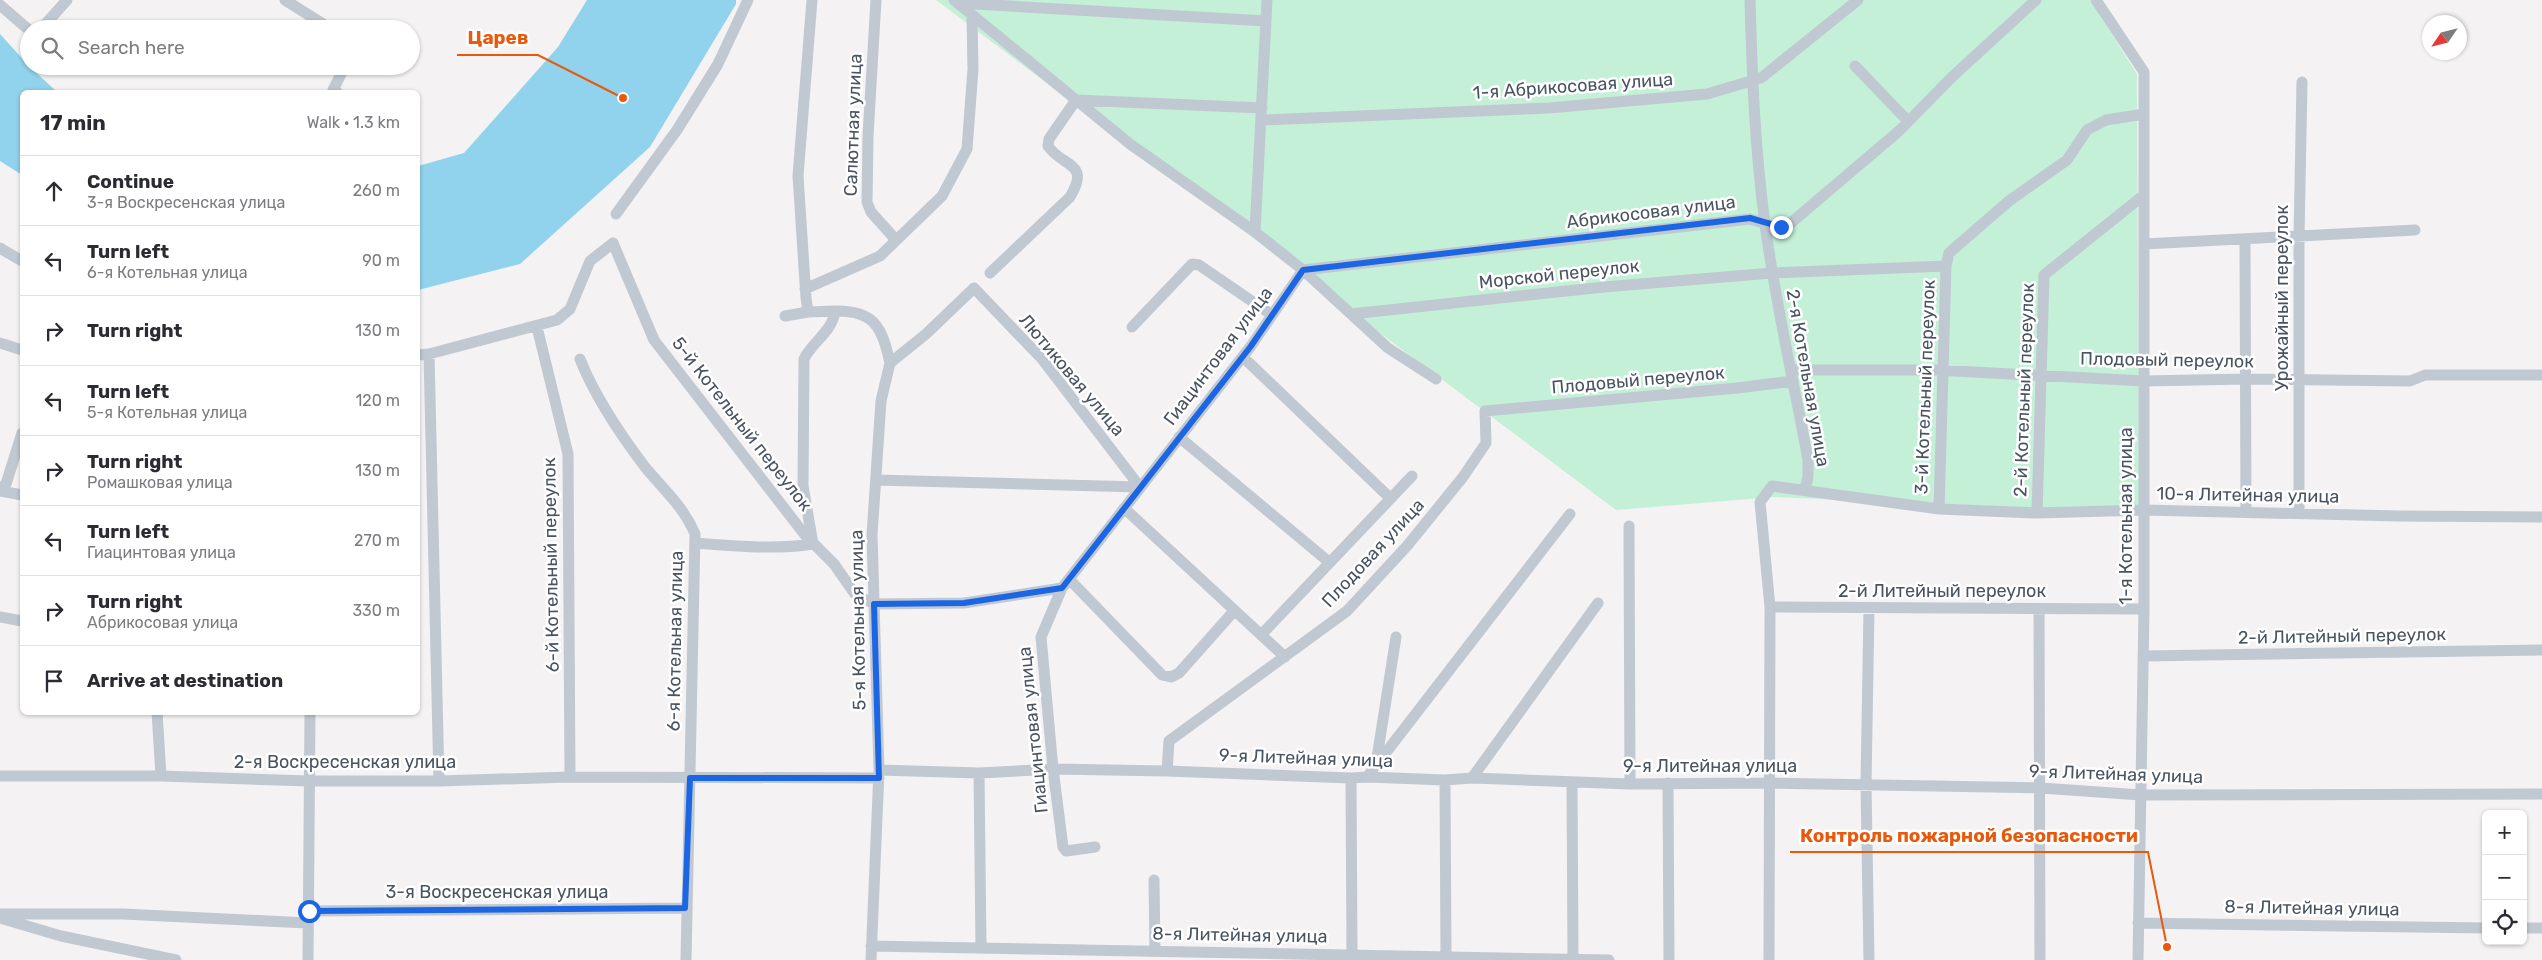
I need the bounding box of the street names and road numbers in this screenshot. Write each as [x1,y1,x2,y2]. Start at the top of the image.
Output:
street label: Салютная улица [840,53,866,197]
street label: 1-я Абрикосовая улица [1472,68,1674,104]
street label: Абрикосовая улица [1565,191,1737,233]
street label: Урожайный переулок [2271,205,2293,391]
street label: Морской переулок [1478,255,1641,293]
street label: 3-й Котельный переулок [1910,279,1940,495]
street label: 2-й Котельный переулок [2009,282,2039,497]
street label: Гиацинтовая улица [1159,283,1277,429]
street label: 2-я Котельная улица [1782,287,1834,469]
street label: Лютиковая улица [1014,309,1130,441]
street label: 5-й Котельный переулок [667,333,817,516]
street label: Плодовый переулок [2080,347,2254,373]
street label: Плодовый переулок [1550,361,1726,399]
street label: 1-я Котельная улица [2115,427,2137,605]
street label: 6-й Котельный переулок [538,457,564,673]
street label: 10-я Литейная улица [2156,482,2340,508]
street label: Плодовая улица [1317,494,1429,612]
street label: 5-я Котельная улица [845,530,871,710]
street label: 6-я Котельная улица [662,550,688,732]
street label: 2-й Литейный переулок [1838,580,2046,602]
street label: 2-й Литейный переулок [2238,623,2447,649]
street label: Гиацинтовая улица [1013,646,1053,814]
street label: 9-я Литейная улица [1219,744,1393,772]
street label: 2-я Воскресенская улица [234,751,456,773]
street label: 9-я Литейная улица [1623,755,1797,777]
street label: 9-я Литейная улица [2029,760,2203,788]
street label: 3-я Воскресенская улица [386,881,609,903]
street label: 8-я Литейная улица [2224,895,2400,921]
street label: 8-я Литейная улица [1152,922,1328,948]

